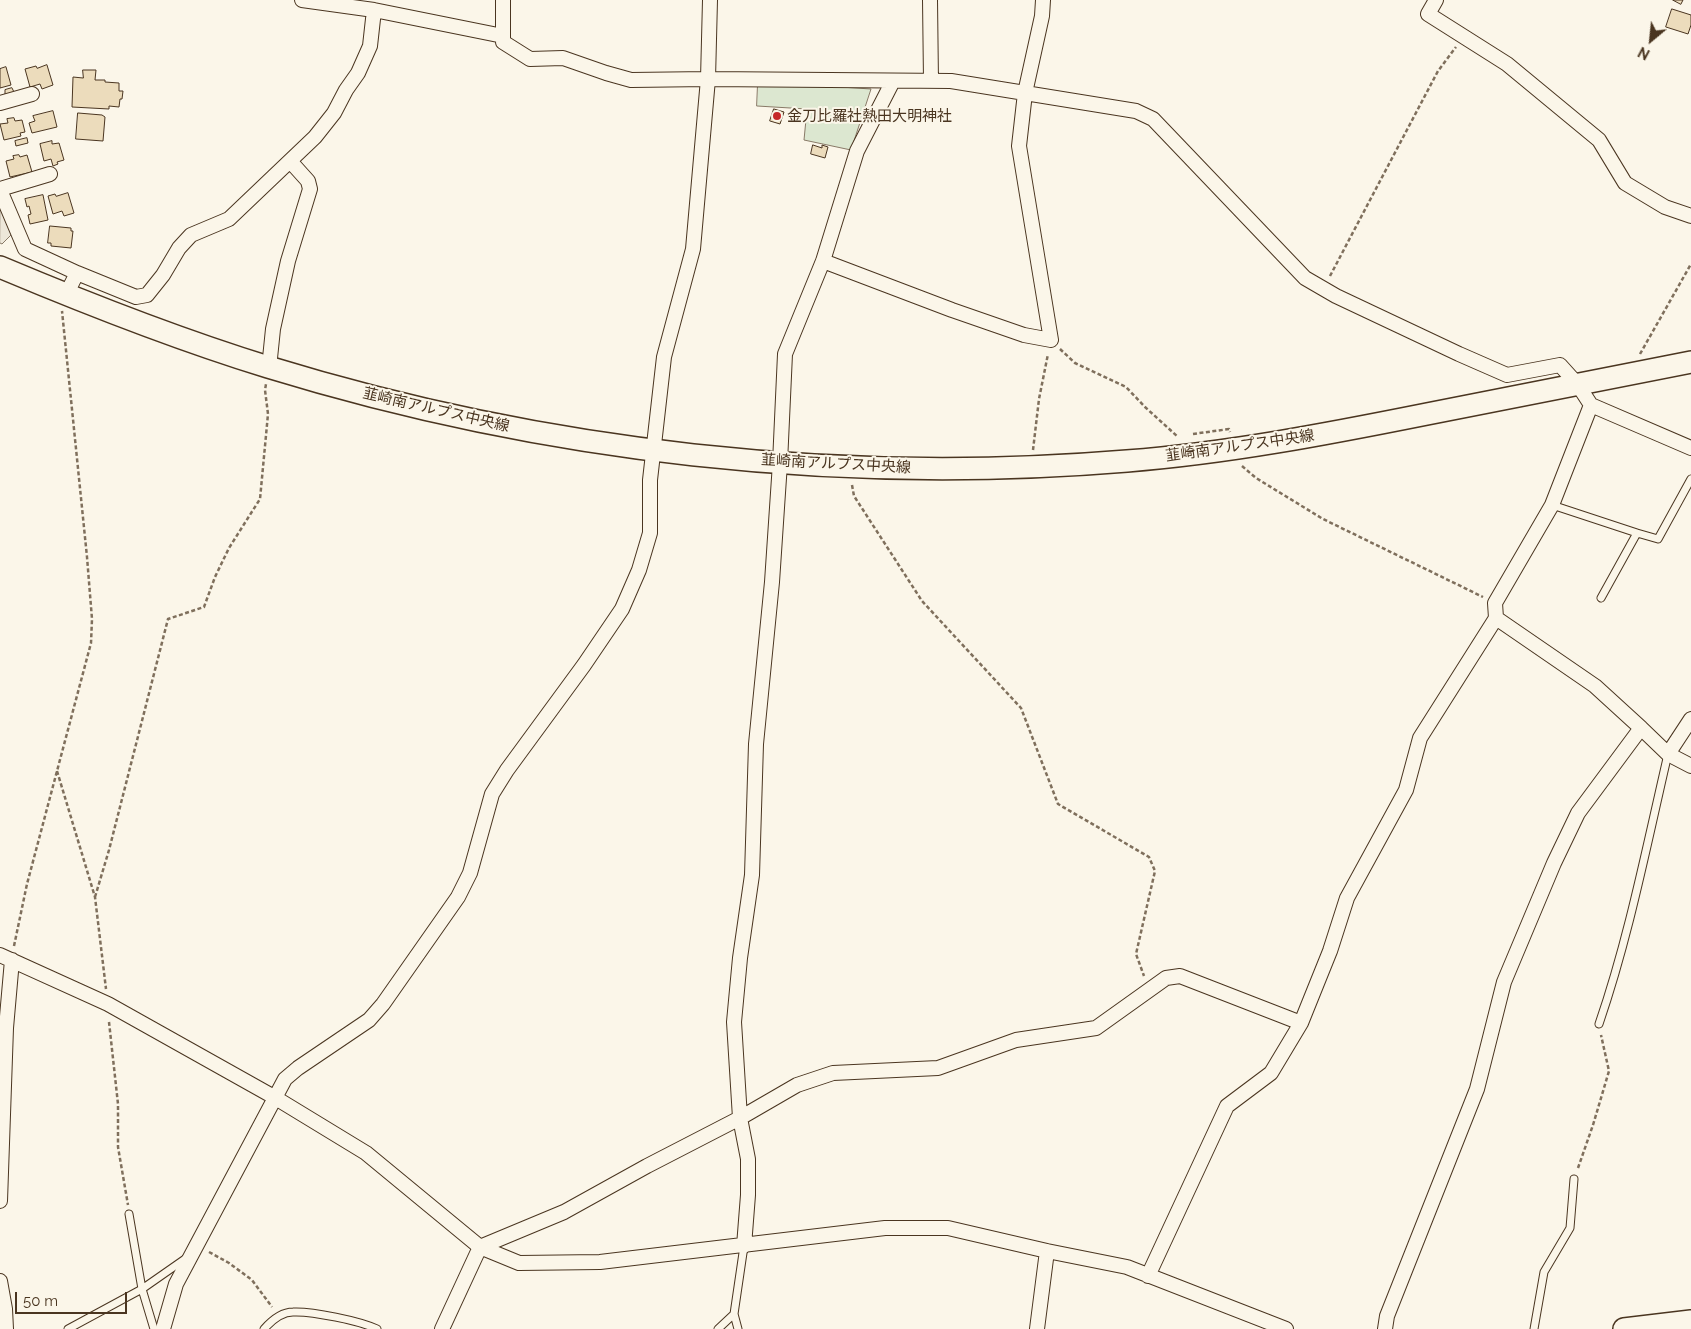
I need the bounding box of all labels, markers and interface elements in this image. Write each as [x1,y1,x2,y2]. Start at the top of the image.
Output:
north arrow [1626,15,1676,65]
text: N [1635,44,1652,63]
place label: 金刀比羅社熱田大明神社 [787,107,952,125]
marker: 金刀比羅社熱田大明神社 [771,110,783,122]
street label: 韮崎南アルプス中央線 [361,384,511,436]
street label: 韮崎南アルプス中央線 [1164,427,1316,465]
street label: 韮崎南アルプス中央線 [761,451,911,477]
scale bar [18,1282,130,1314]
text: 50 m [23,1292,58,1310]

